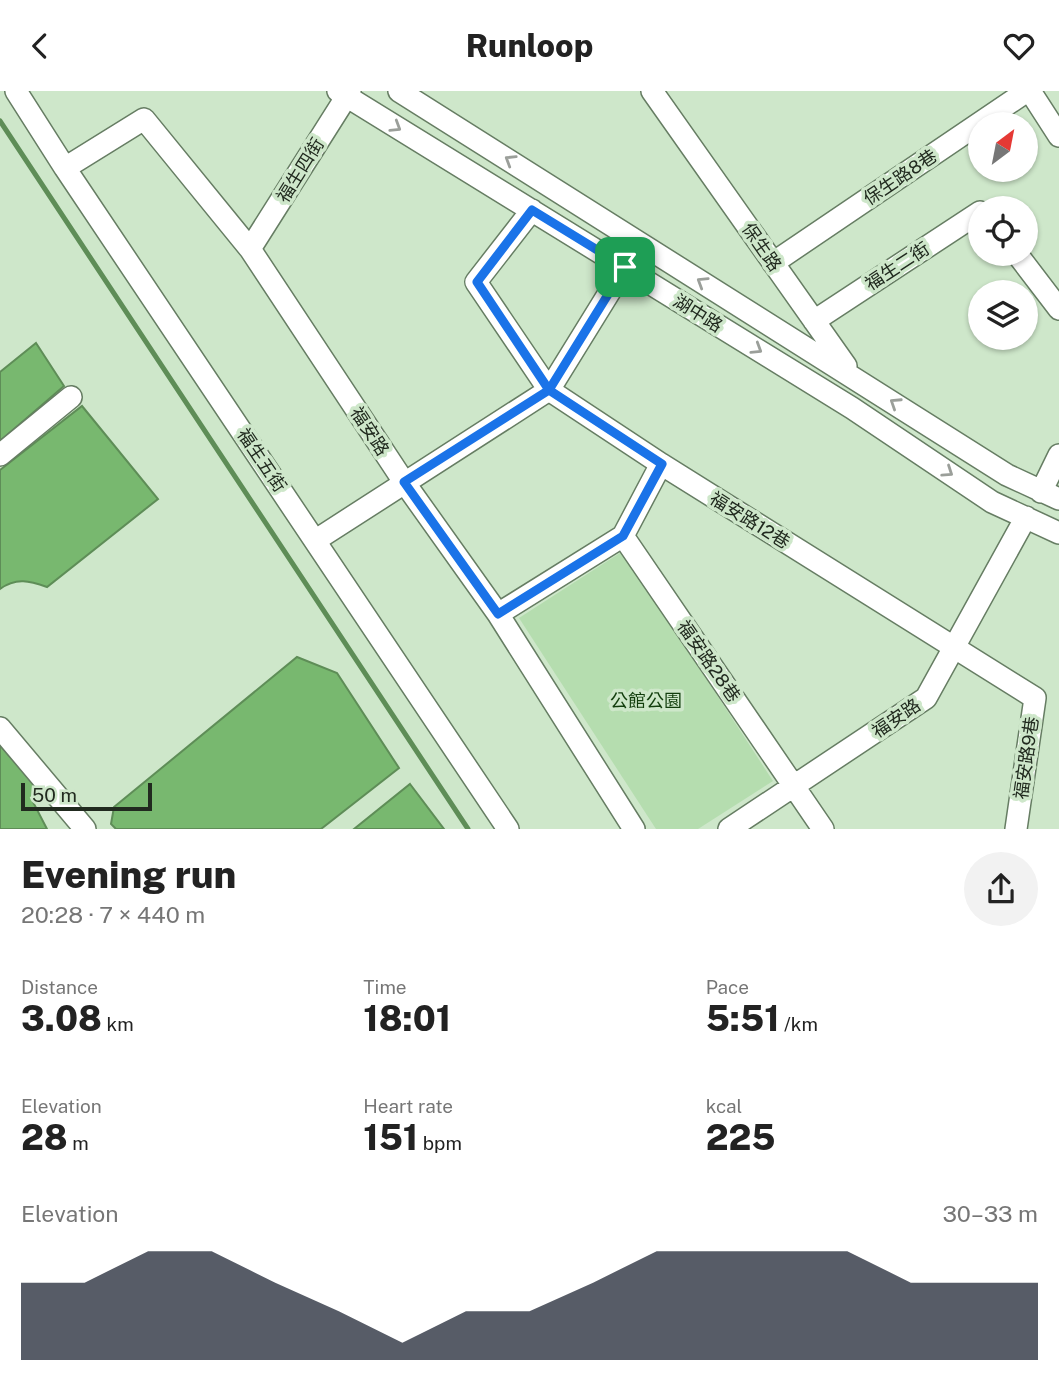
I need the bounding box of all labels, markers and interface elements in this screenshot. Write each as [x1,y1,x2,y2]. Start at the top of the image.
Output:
icon: back [21,27,59,65]
text: Runloop [466,27,593,64]
icon: heart [1000,27,1038,65]
north arrow [968,112,1038,182]
map controls [968,112,1038,350]
one-way arrow [389,118,402,131]
street label: 福生四街 [272,134,328,206]
street label: 保生路8巷 [859,145,941,209]
one-way arrow [504,156,517,169]
button: locate [968,196,1038,266]
street label: 保生路 [738,219,786,275]
pin [595,237,655,297]
street label: 福生二街 [861,238,933,294]
icon: arrive [606,248,644,286]
one-way arrow [697,277,710,290]
button: layers [968,280,1038,350]
street label: 湖中路 [670,290,726,336]
one-way arrow [749,341,762,354]
one-way arrow [889,398,902,411]
street label: 福安路 [346,403,394,459]
street label: 福生五街 [233,424,291,496]
one-way arrow [940,464,953,477]
street label: 福安路12巷 [706,487,794,553]
street label: 福安路28巷 [673,616,745,706]
park label: 公館公園 [610,690,682,711]
street label: 福安路 [868,694,924,742]
street label: 福安路9巷 [1010,715,1042,801]
scale bar [21,780,152,812]
text: 50 m [32,784,77,806]
text: Evening run [21,852,236,897]
button: share [964,852,1038,926]
text: 20:28 · 7 × 440 m [21,901,205,928]
text: Distance [21,976,98,998]
text: Time [363,976,407,998]
text: Pace [706,976,749,998]
text: 3.08 [21,998,102,1039]
text: 18:01 [363,998,451,1039]
text: 5:51 [706,998,779,1039]
text: km [102,1013,134,1035]
text: /km [779,1013,818,1035]
text: Elevation [21,1095,102,1117]
text: Heart rate [363,1095,453,1117]
text: kcal [706,1095,742,1117]
text: 28 [21,1117,68,1158]
text: 151 [363,1117,418,1158]
text: 225 [706,1117,776,1158]
text: m [68,1132,89,1154]
text: bpm [418,1132,462,1154]
text: Elevation [21,1200,119,1227]
text: 30–33 m [943,1200,1038,1227]

